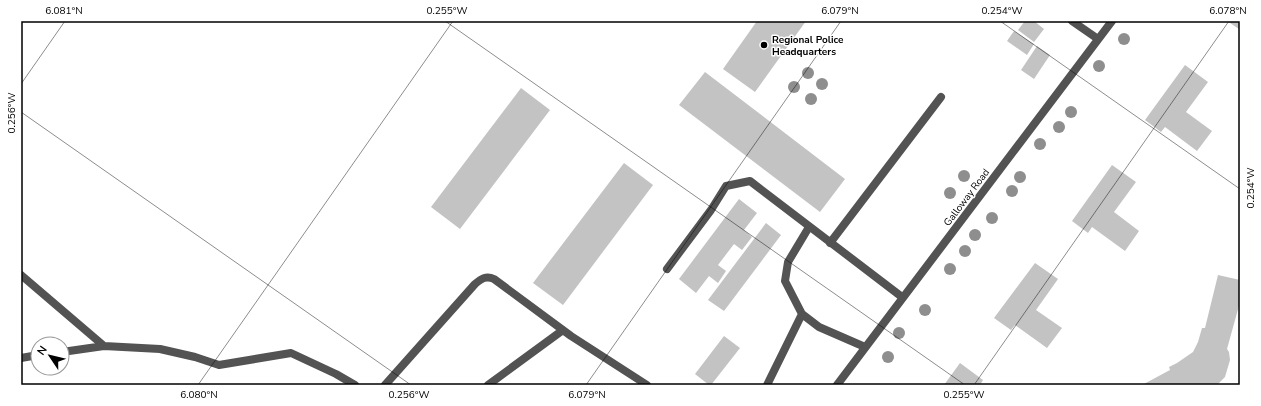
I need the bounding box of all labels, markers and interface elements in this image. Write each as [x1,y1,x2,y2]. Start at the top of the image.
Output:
text: 6.081°N [45,4,83,18]
text: 0.255°W [426,4,468,18]
text: 6.079°N [821,4,859,18]
text: 0.254°W [981,4,1023,18]
text: 6.078°N [1209,4,1247,18]
place label: Regional Police Headquarters [772,33,844,59]
marker: Regional Police Headquarters [759,40,769,50]
text: 0.256°W [5,92,19,134]
street label: Galloway Road [941,166,993,229]
text: 0.254°W [1244,167,1258,209]
north arrow [30,336,70,376]
text: N [34,343,51,358]
text: 6.080°N [180,388,218,402]
text: 0.256°W [388,388,430,402]
text: 6.079°N [568,388,606,402]
text: 0.255°W [943,388,985,402]

